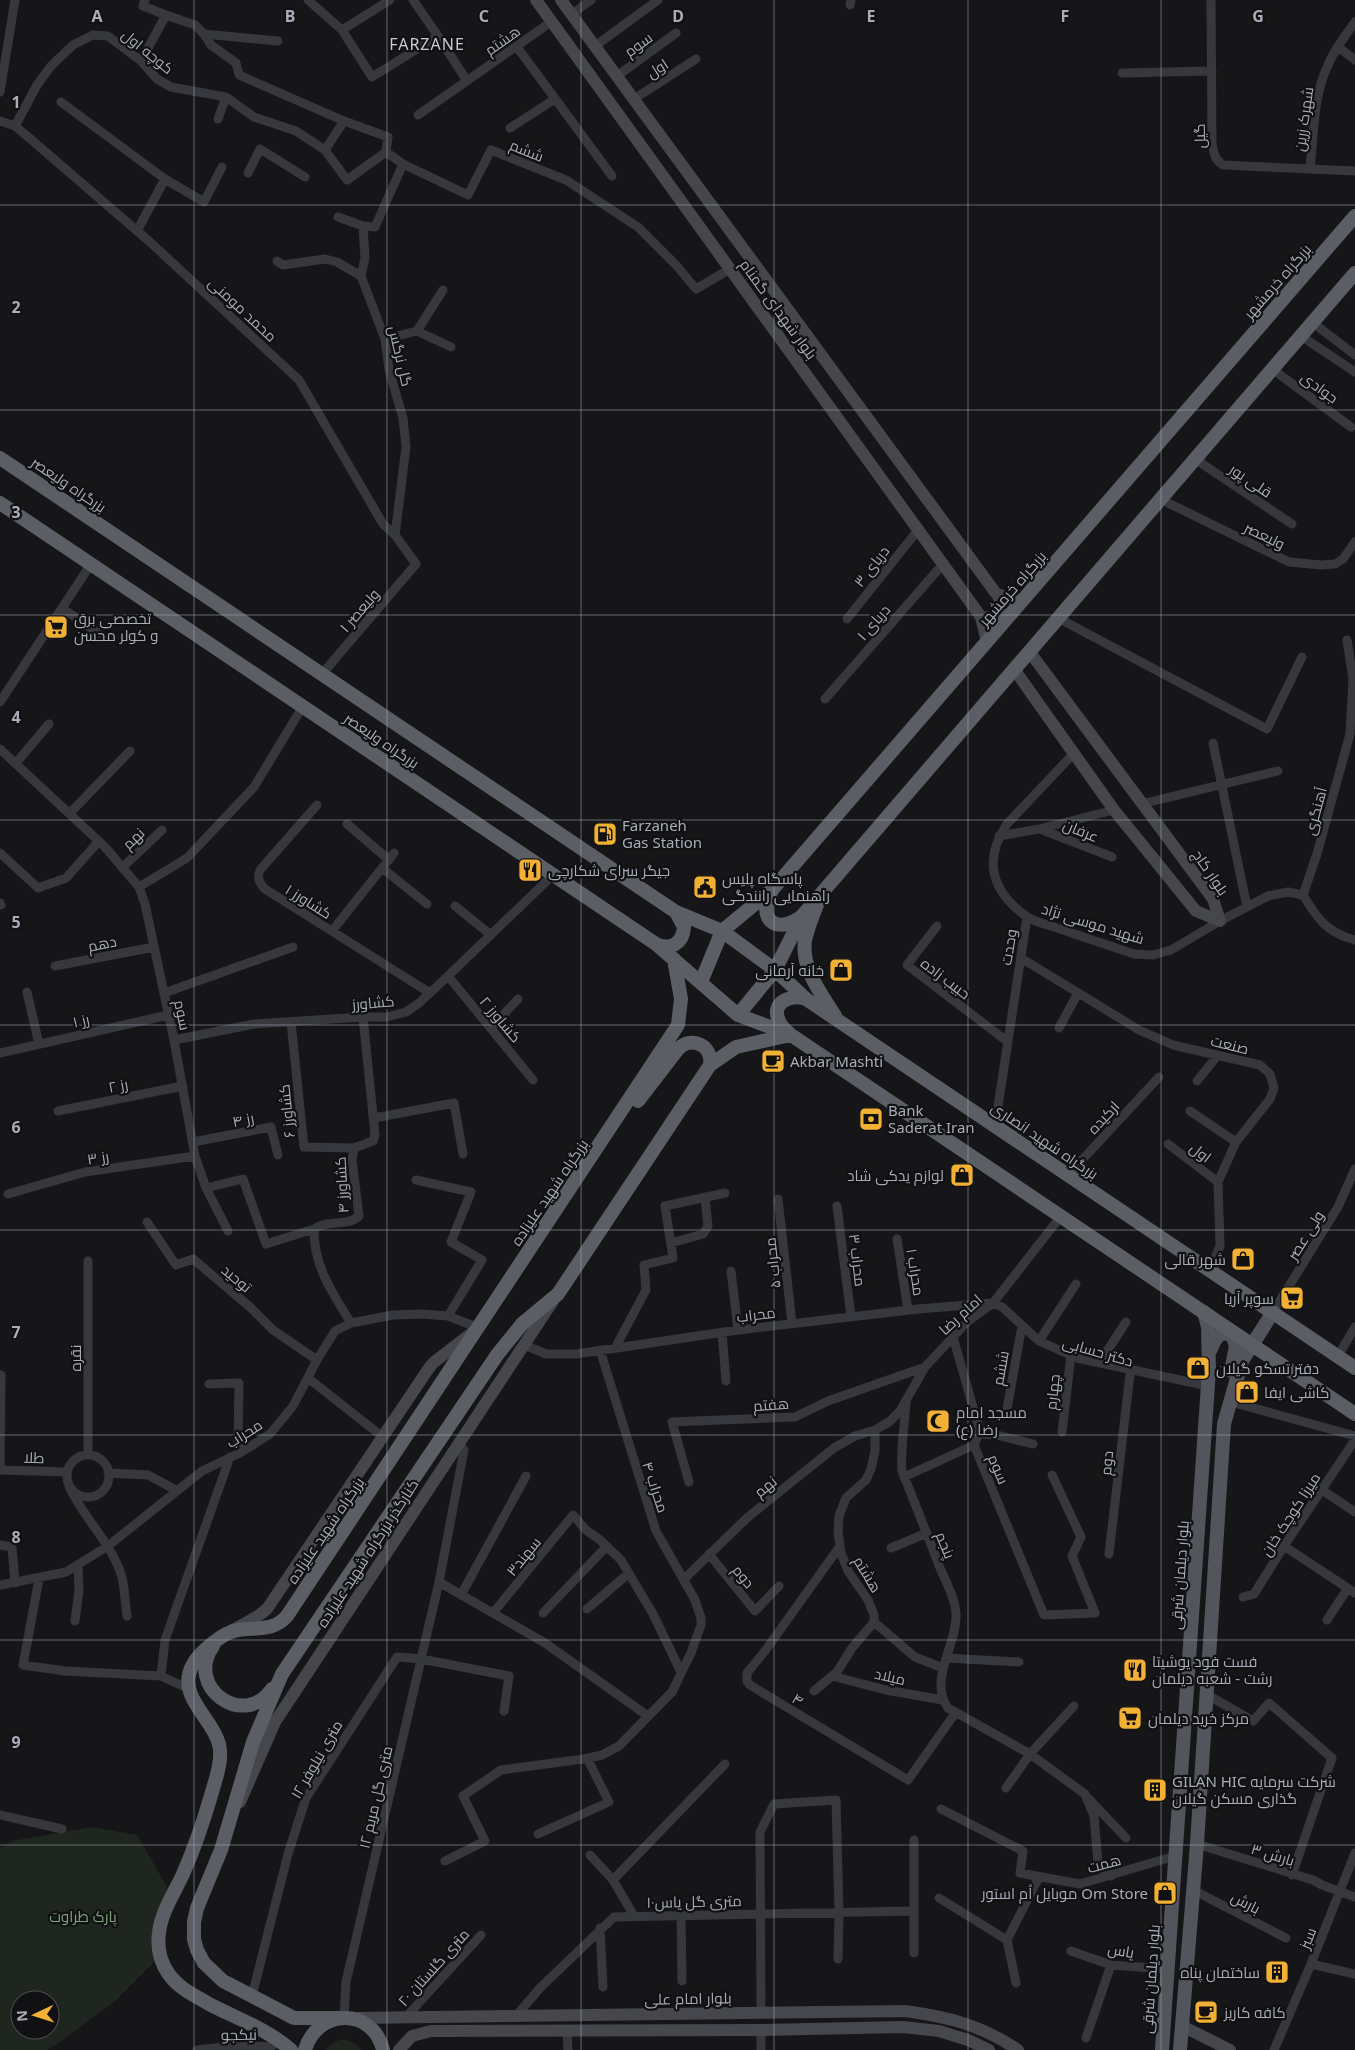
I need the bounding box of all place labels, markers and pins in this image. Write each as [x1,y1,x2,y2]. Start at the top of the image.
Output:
place label: تخصصی برق و کولر محسن [74,608,158,646]
supermarket icon: تخصصی برق و کولر محسن [43,614,69,640]
place label: Farzaneh Gas Station [622,815,702,852]
fuel station icon: Farzaneh Gas Station [592,821,618,847]
restaurant icon: جیگر سرای شکارچی [517,857,543,883]
place label: جیگر سرای شکارچی [548,860,670,881]
place label: پاسگاه پلیس راهنمایی رانندگی [722,868,830,906]
public building icon: پاسگاه پلیس راهنمایی رانندگی [692,874,718,900]
shop icon: خانه آرمانی [828,957,854,983]
place label: خانه آرمانی [755,960,824,981]
cafe icon: Akbar Mashti [760,1048,786,1074]
place label: Akbar Mashti [790,1051,883,1071]
place label: Bank Saderat Iran [888,1100,975,1137]
bank icon: Bank Saderat Iran [858,1106,884,1132]
shop icon: لوازم یدکی شاد [949,1162,975,1188]
place label: لوازم یدکی شاد [847,1165,944,1186]
shop icon: شهر قالی [1230,1246,1256,1272]
place label: شهر قالی [1164,1249,1226,1270]
supermarket icon: سوپر آریا [1279,1285,1305,1311]
place label: سوپر آریا [1224,1288,1274,1309]
shop icon: دفتر تسکو گیلان [1185,1355,1211,1381]
place label: دفتر تسکو گیلان [1216,1358,1319,1379]
shop icon: کاشی ایفا [1234,1379,1260,1405]
place label: کاشی ایفا [1264,1382,1329,1403]
place label: مسجد امام رضا (ع) [956,1402,1027,1441]
mosque icon: مسجد امام رضا (ع) [925,1408,951,1434]
place label: فست فود یوشیتا رشت - شعبه دیلمان [1152,1651,1273,1689]
restaurant icon: فست فود یوشیتا رشت - شعبه دیلمان [1122,1657,1148,1683]
supermarket icon: مرکز خرید دیلمان [1117,1705,1143,1731]
place label: مرکز خرید دیلمان [1148,1708,1249,1729]
place label: GILAN HIC شرکت سرمایه گذاری مسکن گیلان [1172,1771,1336,1809]
building icon: GILAN HIC شرکت سرمایه گذاری مسکن گیلان [1142,1777,1168,1803]
shop icon: موبایل اُم استور Om Store [1152,1880,1178,1906]
place label: موبایل اُم استور Om Store [980,1883,1148,1904]
building icon: ساختمان پناه [1264,1959,1290,1985]
place label: ساختمان پناه [1180,1962,1260,1983]
cafe icon: کافه کاریز [1193,1999,1219,2025]
place label: کافه کاریز [1223,2002,1286,2022]

